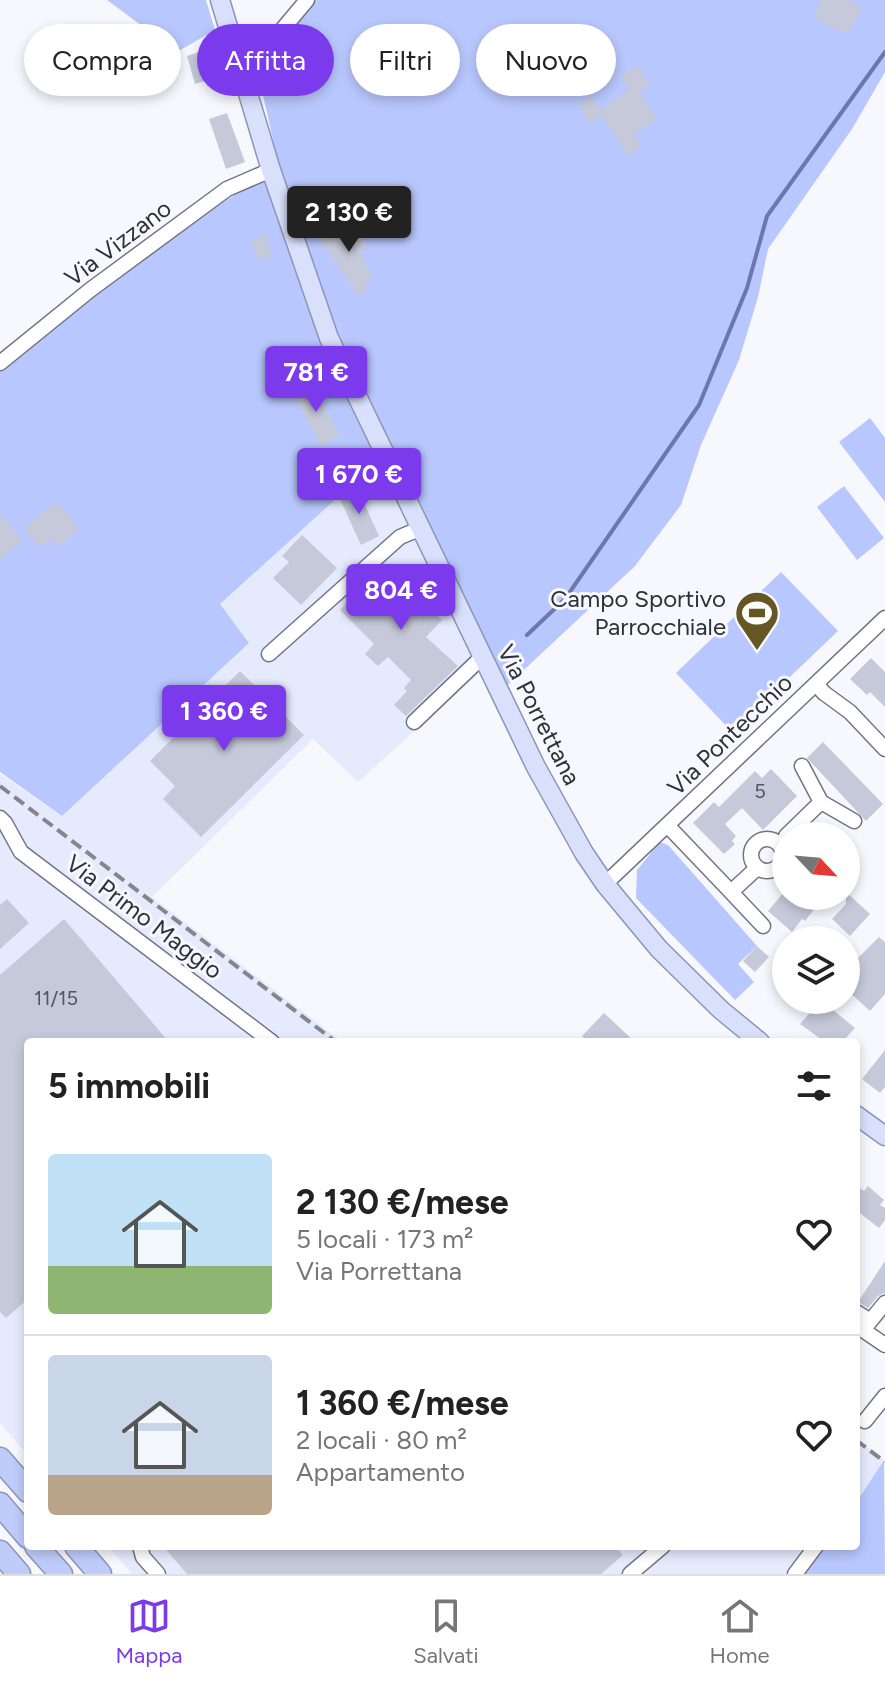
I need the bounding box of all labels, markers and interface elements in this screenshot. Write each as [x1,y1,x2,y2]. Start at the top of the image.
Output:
chip: Compra [24,24,181,96]
chip: Affitta [197,24,334,96]
chip: Filtri [350,24,460,96]
chip: Nuovo [476,24,616,96]
pin: 2 130 € [275,186,423,254]
street label: Via Vizzano [59,193,177,292]
text: 2 130 € [305,196,393,228]
pin: 781 € [260,346,372,414]
text: 781 € [283,356,349,388]
pin: 1 670 € [285,448,433,516]
text: 1 670 € [315,458,403,490]
pin: 804 € [345,564,457,632]
text: 804 € [364,574,438,606]
place label: Campo Sportivo Parrocchiale [550,584,726,641]
sports icon: Campo Sportivo Parrocchiale [733,589,781,652]
street label: Via Porrettana [492,640,587,790]
street label: Via Pontecchio [661,668,798,801]
pin: 1 360 € [150,685,298,753]
text: 1 360 € [180,695,268,727]
house number: 5 [754,779,766,803]
north arrow [772,822,860,910]
map controls [772,822,860,1014]
street label: Via Primo Maggio [60,848,228,985]
button: layers [772,926,860,1014]
house number: 11/15 [34,986,78,1010]
icon: filters [792,1064,836,1108]
text: 5 immobili [48,1066,210,1107]
text: 2 130 €/mese [296,1182,509,1223]
icon: home [112,1186,208,1282]
icon: heart [792,1212,836,1256]
text: 5 locali · 173 m² [296,1223,473,1255]
text: Via Porrettana [296,1255,462,1287]
text: 1 360 €/mese [296,1383,509,1424]
icon: home [112,1387,208,1483]
icon: heart [792,1413,836,1457]
text: 2 locali · 80 m² [296,1424,467,1456]
text: Appartamento [296,1456,465,1488]
tab: Mappa [115,1594,182,1669]
tab: Salvati [413,1594,479,1669]
tab: Home [710,1594,770,1669]

